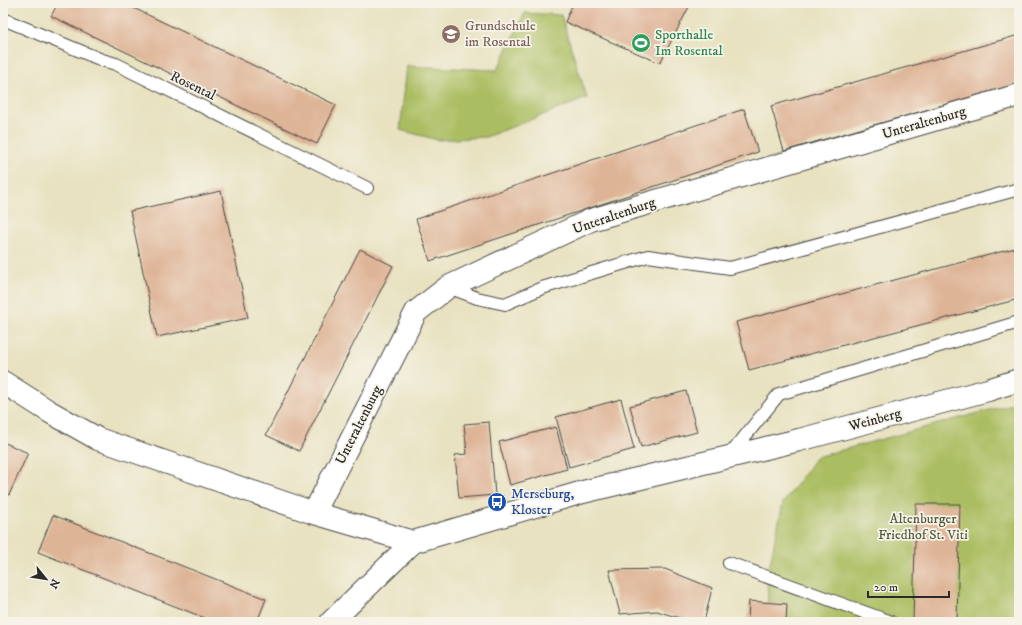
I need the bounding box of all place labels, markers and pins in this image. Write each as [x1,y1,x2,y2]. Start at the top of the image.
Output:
place label: Grundschule im Rosental [465,17,536,51]
school or university icon: Grundschule im Rosental [440,23,462,45]
place label: Sporthalle Im Rosental [655,26,723,60]
sports icon: Sporthalle Im Rosental [630,32,652,54]
place label: Merseburg, Kloster [511,485,574,519]
bus stop icon: Merseburg, Kloster [486,491,508,513]

